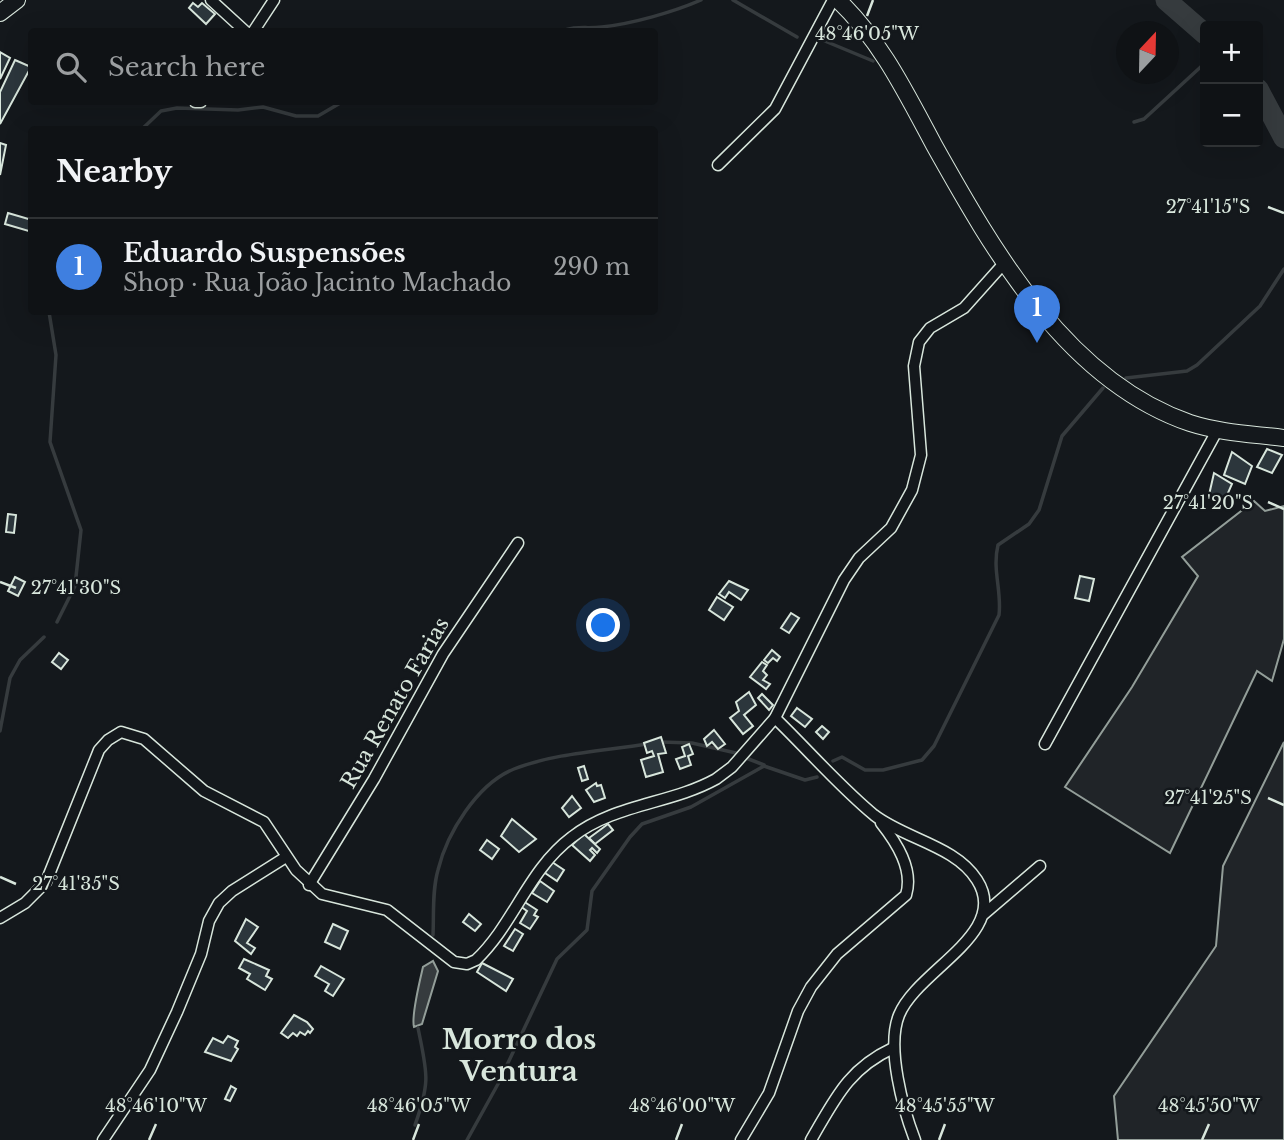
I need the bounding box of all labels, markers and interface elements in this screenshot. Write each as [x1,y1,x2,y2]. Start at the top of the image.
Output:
north arrow [1116,21,1179,84]
map controls [1200,21,1263,147]
button: + [1200,21,1263,84]
text: 48°46'05"W [815,23,920,45]
search box [28,28,658,105]
icon: search [52,48,90,86]
text: Search here [108,51,265,83]
button: − [1200,84,1263,147]
text: Nearby [56,153,172,190]
text: 27°41'15"S [1166,196,1250,218]
text: Eduardo Suspensões [123,237,406,269]
text: 1 [74,253,84,281]
text: 290 m [553,253,630,281]
text: Shop · Rua João Jacinto Machado [123,269,511,297]
pin: 1 [1014,285,1060,343]
text: 27°41'20"S [1163,492,1253,514]
text: 27°41'30"S [31,577,121,599]
your location [586,608,620,642]
street label: Rua Renato Farias [335,613,455,793]
text: 27°41'25"S [1164,787,1252,809]
text: 27°41'35"S [32,873,120,895]
district label: Morro dos Ventura [442,1022,596,1089]
text: 48°46'10"W [105,1095,208,1117]
text: 48°46'05"W [367,1095,472,1117]
text: 48°46'00"W [629,1095,736,1117]
text: 48°45'55"W [895,1095,996,1117]
text: 48°45'50"W [1158,1095,1261,1117]

